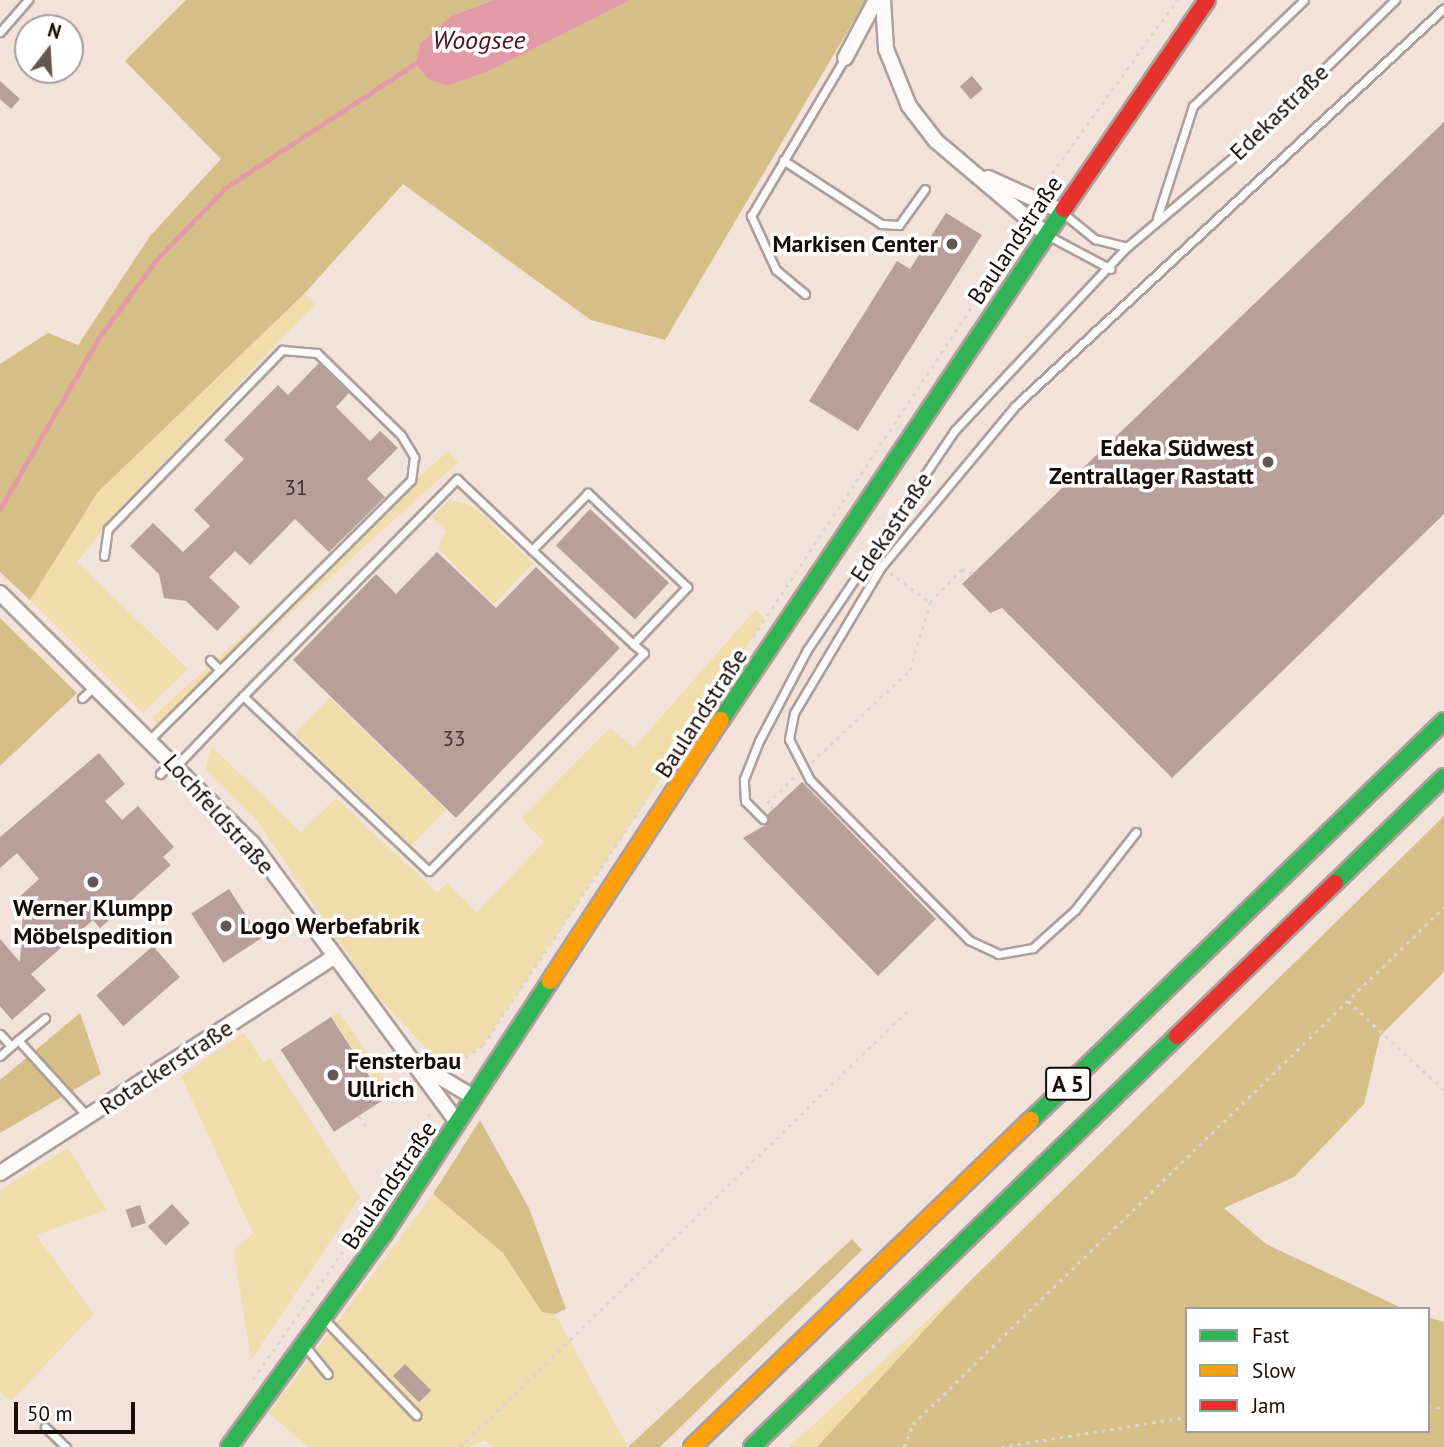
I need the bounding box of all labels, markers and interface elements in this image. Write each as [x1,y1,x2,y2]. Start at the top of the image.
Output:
north arrow [14,14,84,84]
text: N [45,18,64,44]
water label: Woogsee [432,24,526,56]
street label: Edekastraße [1224,58,1334,166]
street label: Baulandstraße [962,170,1068,310]
place label: Markisen Center [772,230,938,258]
marker: Markisen Center [944,236,960,252]
place label: Edeka Südwest Zentrallager Rastatt [1049,434,1254,490]
marker: Edeka Südwest Zentrallager Rastatt [1260,454,1276,470]
street label: Edekastraße [844,467,938,587]
house number: 31 [285,475,307,501]
street label: Baulandstraße [648,643,754,783]
house number: 33 [443,726,465,752]
street label: Lochfeldstraße [157,748,281,880]
marker: Werner Klumpp Möbelspedition [85,874,101,890]
place label: Werner Klumpp Möbelspedition [13,894,173,950]
place label: Logo Werbefabrik [240,912,420,940]
marker: Logo Werbefabrik [218,918,234,934]
street label: Rotackerstraße [94,1013,238,1121]
place label: Fensterbau Ullrich [347,1047,461,1103]
road number: A 5 [1044,1064,1092,1104]
marker: Fensterbau Ullrich [325,1067,341,1083]
street label: Baulandstraße [336,1115,442,1255]
legend [1185,1307,1430,1433]
text: Fast [1252,1322,1289,1349]
text: Slow [1252,1357,1296,1384]
scale bar [18,1388,138,1432]
text: Jam [1252,1392,1286,1419]
text: 50 m [27,1400,73,1427]

